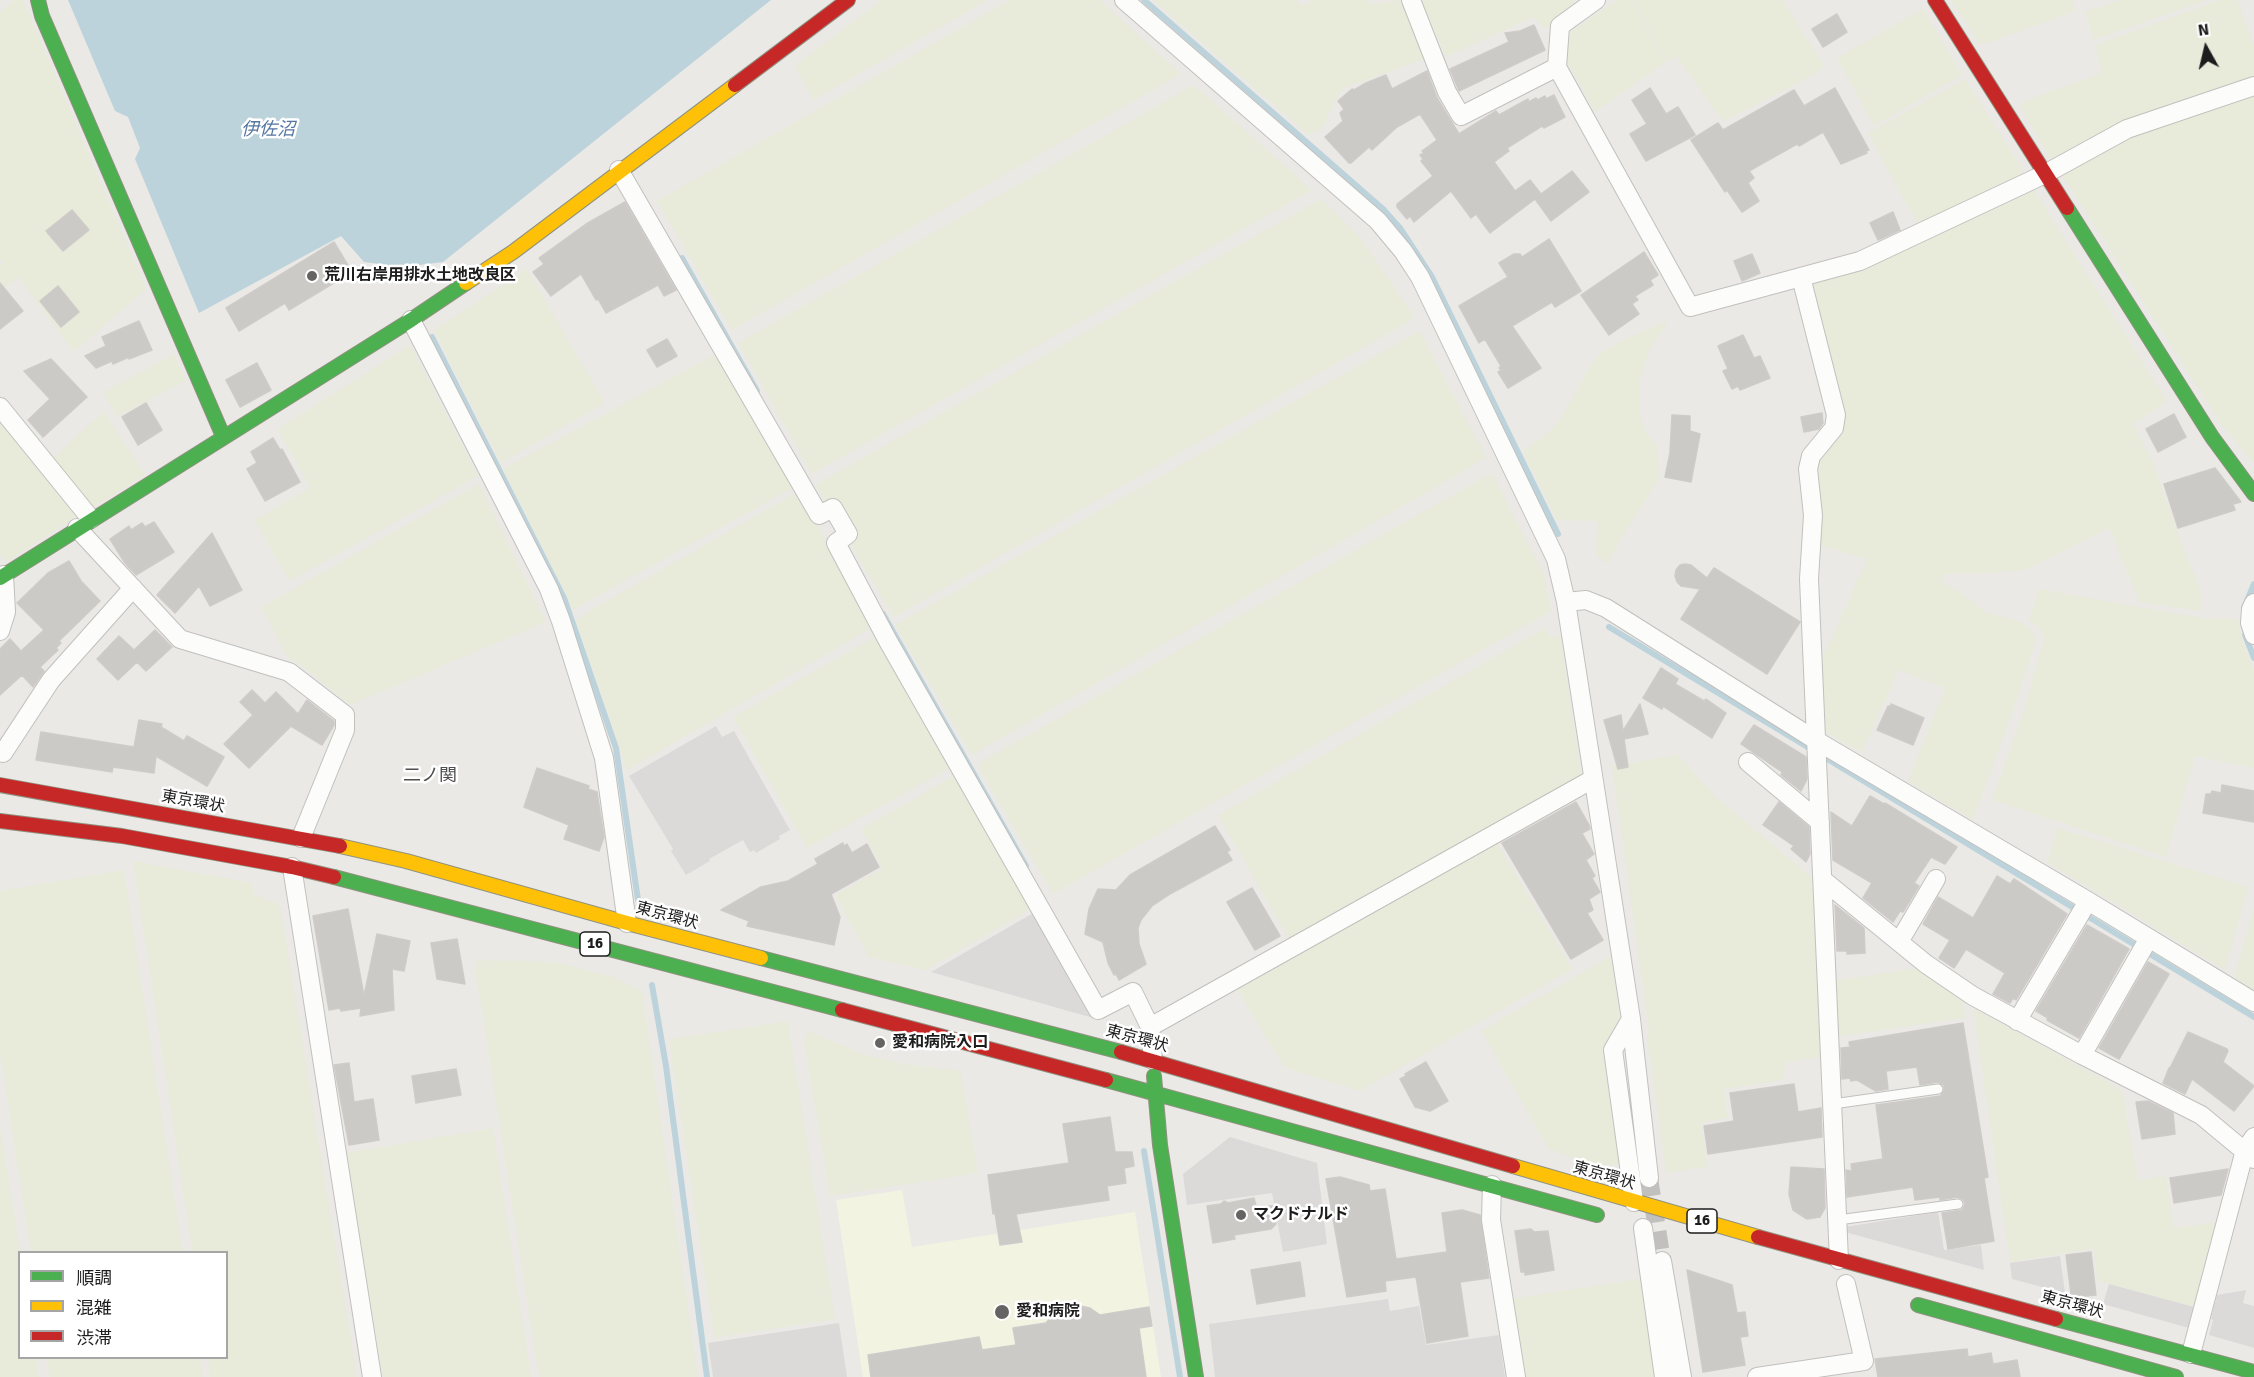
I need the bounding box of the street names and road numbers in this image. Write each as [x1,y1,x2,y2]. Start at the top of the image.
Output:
street label: 東京環状 [160,787,226,817]
street label: 東京環状 [634,898,700,934]
road number: 16 [580,932,610,956]
street label: 東京環状 [1104,1021,1170,1057]
street label: 東京環状 [1571,1158,1637,1194]
road number: 16 [1687,1209,1717,1233]
street label: 東京環状 [2039,1287,2105,1323]

